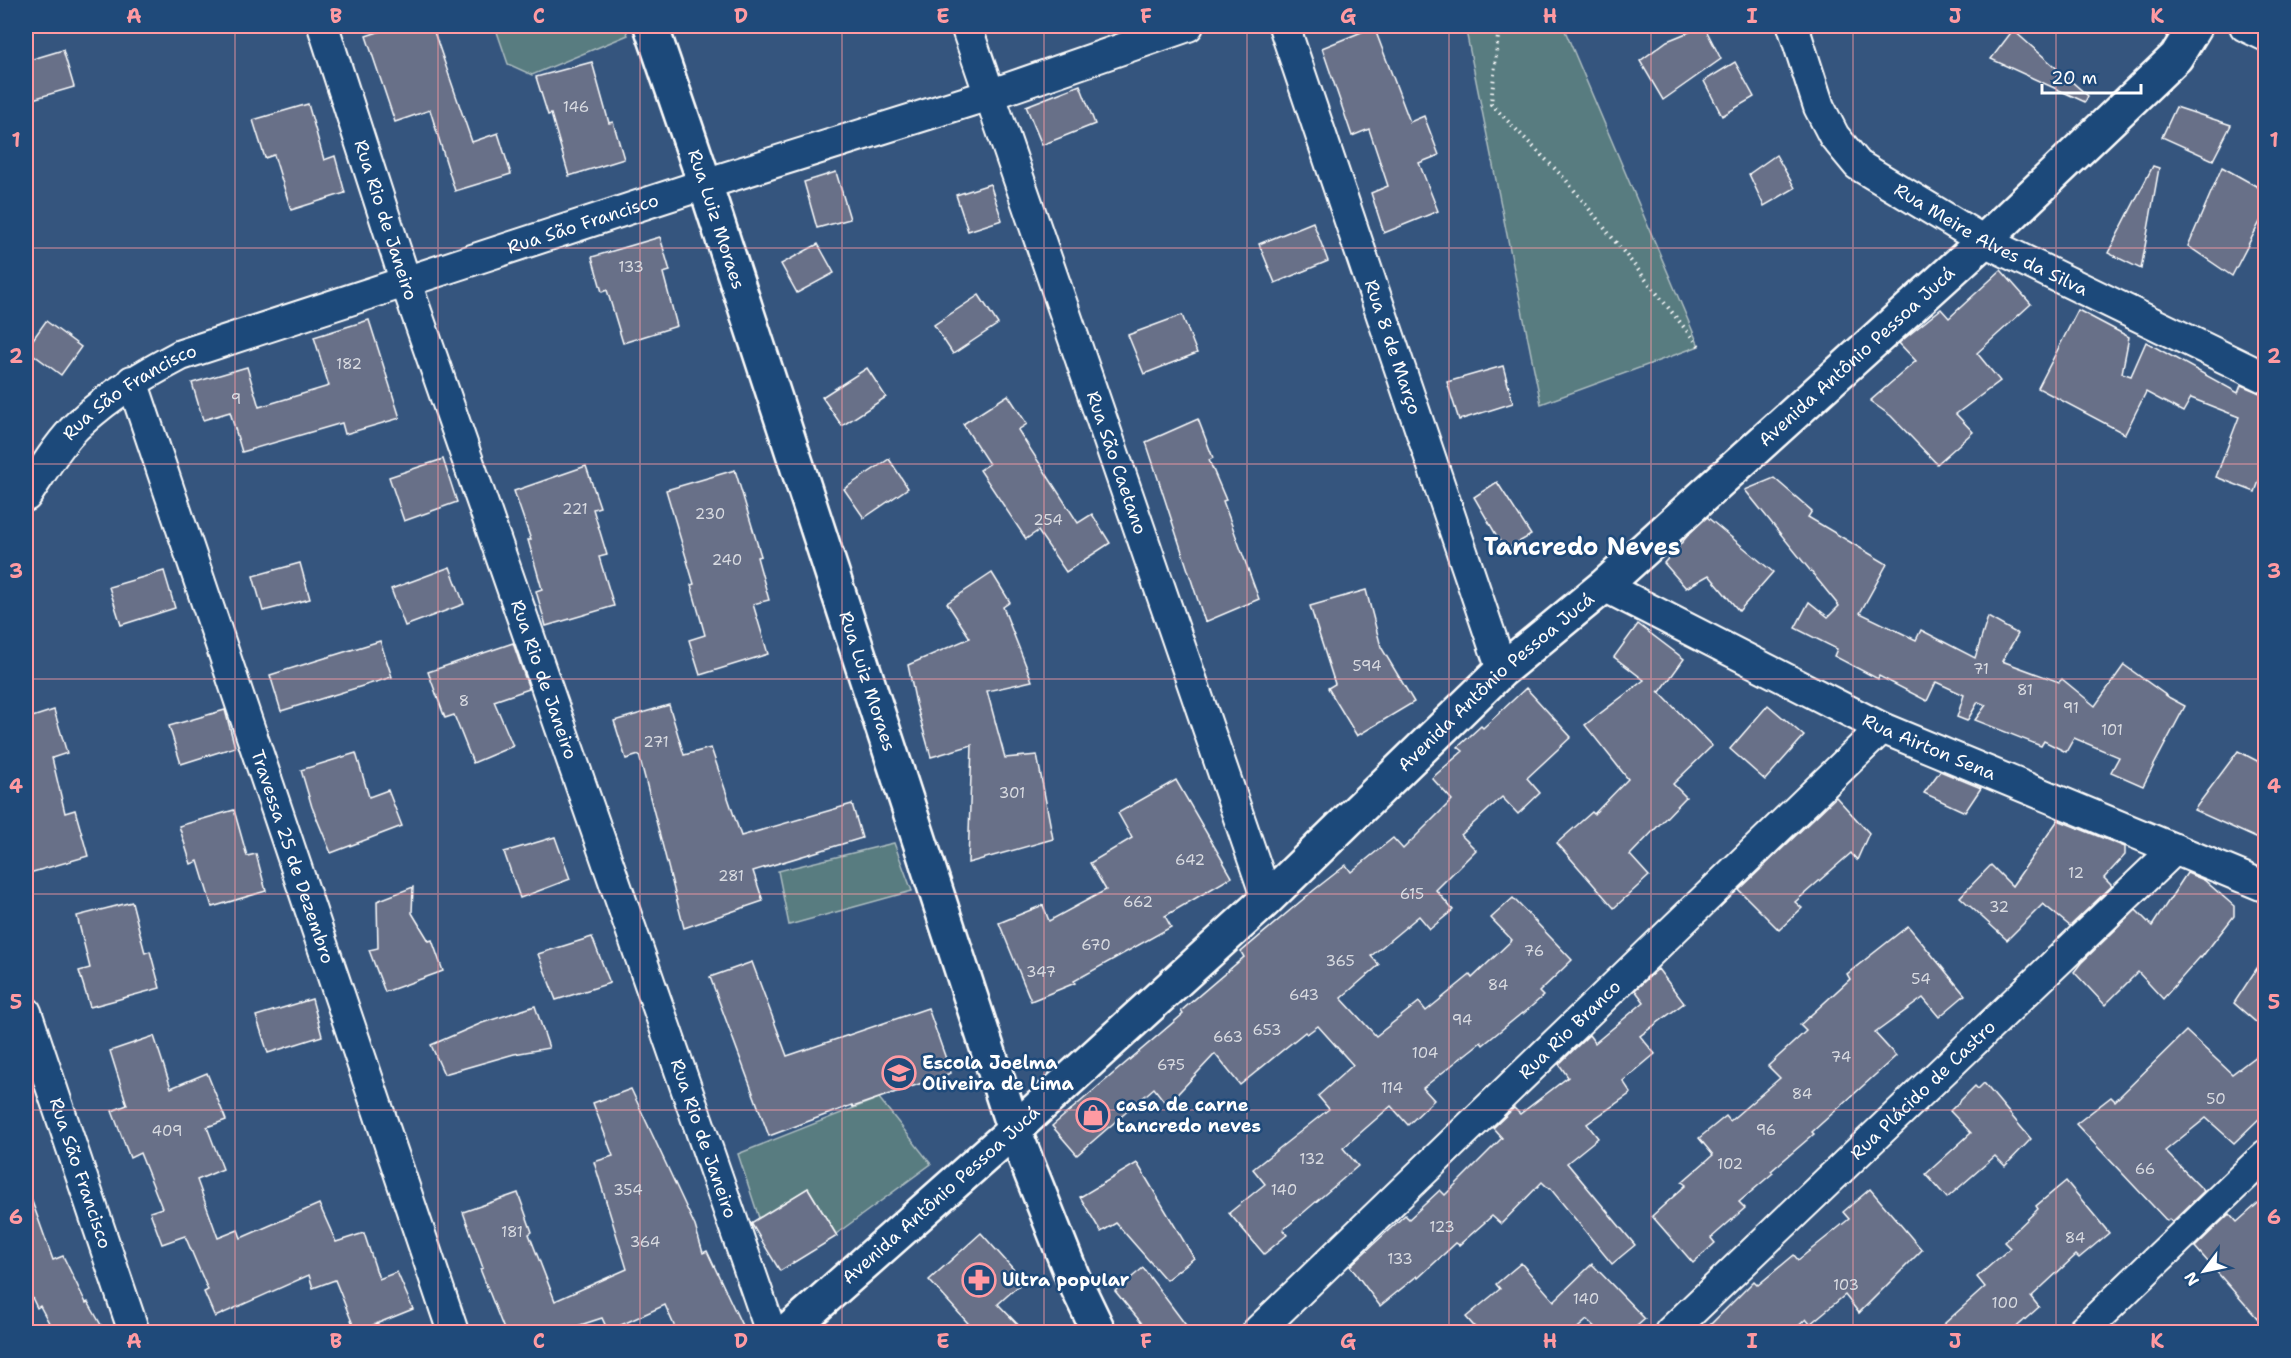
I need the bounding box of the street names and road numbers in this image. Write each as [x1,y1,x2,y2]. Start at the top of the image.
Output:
street label: Rua Rio de Janeiro [349,137,423,304]
street label: Rua Luiz Moraes [682,146,751,292]
street label: Rua Meire Alves da Silva [1890,177,2092,302]
street label: Rua São Francisco [504,188,662,260]
street label: Avenida Antônio Pessoa Jucá [1753,261,1960,452]
street label: Rua 8 de Março [1359,276,1427,418]
street label: Rua São Francisco [57,339,200,445]
street label: Rua São Caetano [1081,388,1152,538]
street label: Avenida Antônio Pessoa Jucá [1393,587,1599,777]
street label: Rua Rio de Janeiro [505,597,583,763]
street label: Rua Luiz Moraes [833,608,901,754]
street label: Rua Airton Sena [1858,708,1999,786]
street label: Travessa 25 de Dezembro [245,746,340,967]
street label: Rua Rio Branco [1514,975,1626,1085]
street label: Rua Plácido de Castro [1845,1015,2001,1165]
street label: Rua Rio de Janeiro [665,1056,743,1222]
street label: Rua São Francisco [44,1094,117,1252]
street label: Avenida Antônio Pessoa Jucá [837,1100,1045,1290]

